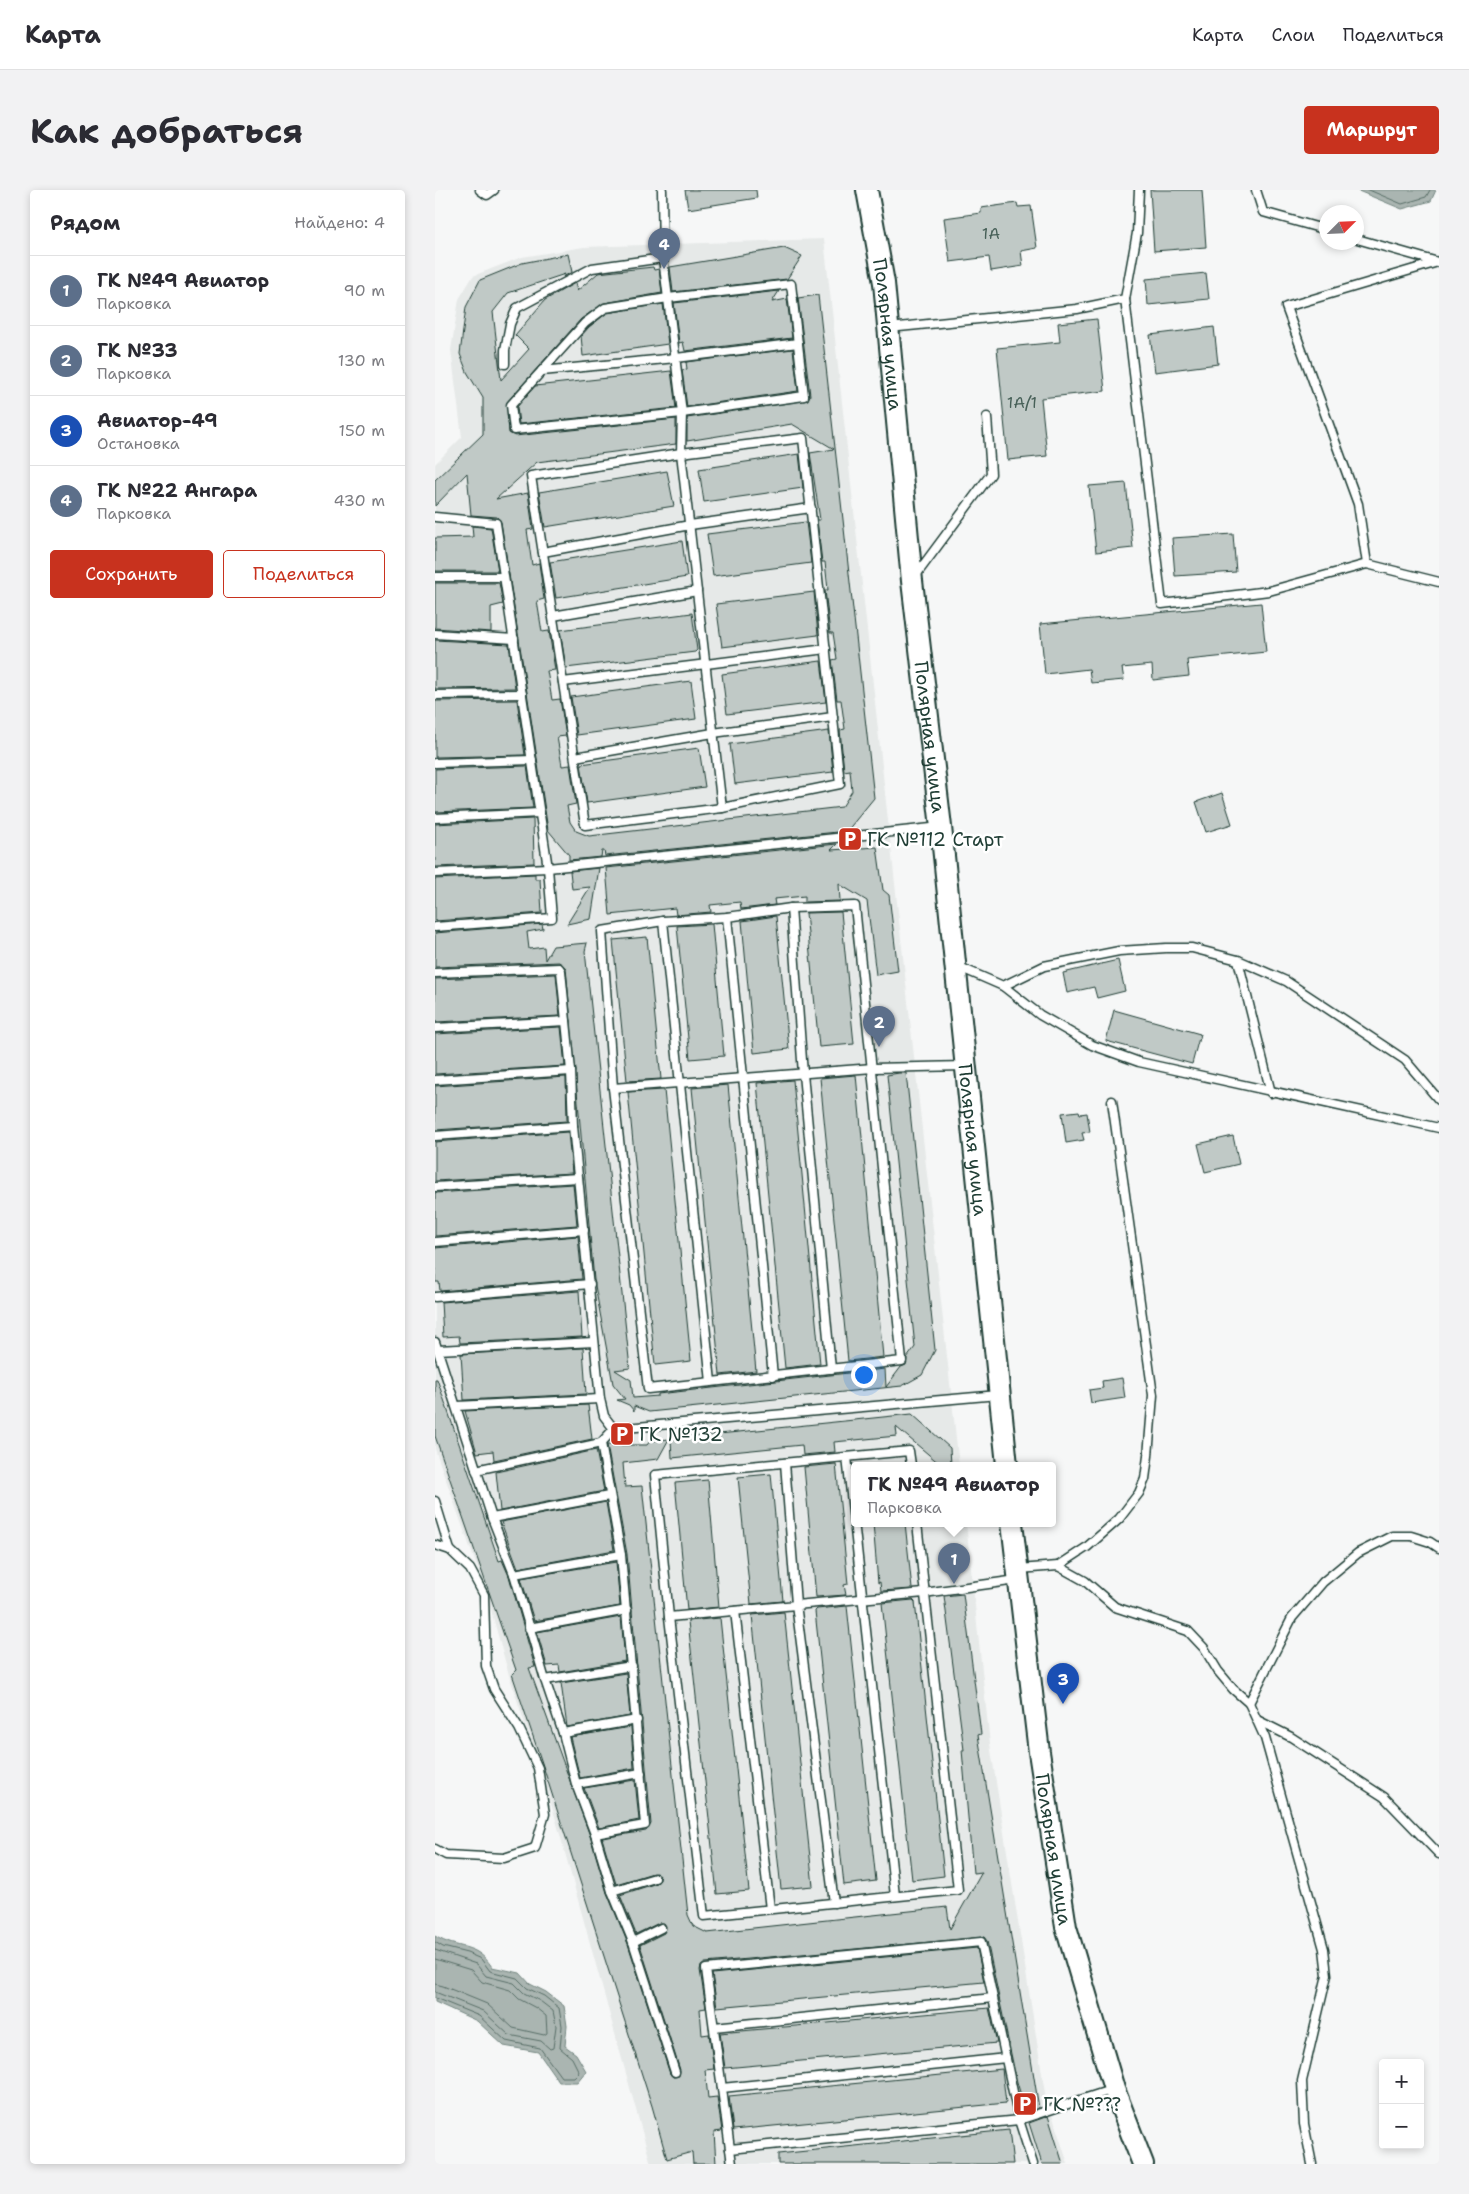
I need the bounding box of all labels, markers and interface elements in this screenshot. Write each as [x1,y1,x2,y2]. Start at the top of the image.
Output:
text: Карта [25,19,101,51]
text: Карта [1192,23,1243,47]
text: Слои [1271,23,1315,47]
text: Поделиться [1343,23,1444,47]
button: Маршрут [1304,106,1439,154]
text: Как добраться [30,107,303,154]
north arrow [1319,205,1364,250]
text: Рядом [50,209,120,237]
text: Найдено: 4 [294,212,385,233]
house number: 1А [982,223,1000,244]
pin: 4 [648,228,680,269]
street label: Полярная улица [867,256,908,412]
text: ГК №49 Авиатор [97,268,269,293]
text: 1 [62,280,70,301]
text: 90 m [344,280,385,301]
text: Парковка [97,293,171,314]
text: ГК №33 [97,338,178,363]
text: 2 [60,350,72,371]
text: 130 m [338,350,385,371]
text: Парковка [97,363,171,384]
house number: 1А/1 [1007,392,1037,413]
text: Авиатор-49 [97,408,218,433]
text: 3 [60,420,72,441]
text: 150 m [338,420,385,441]
text: Остановка [97,433,180,454]
text: ГК №22 Ангара [97,478,257,503]
text: 4 [60,490,72,511]
text: 430 m [334,490,385,511]
text: Парковка [97,503,171,524]
button: Сохранить [50,550,213,598]
button: Поделиться [223,550,385,598]
street label: Полярная улица [909,660,951,815]
parking icon: ГК №112 Старт [837,826,863,852]
place label: ГК №112 Старт [867,827,1004,852]
pin: 2 [863,1006,895,1047]
street label: Полярная улица [953,1063,993,1217]
your location [851,1362,877,1388]
parking icon: ГК №132 [609,1421,635,1447]
place label: ГК №132 [639,1422,723,1447]
popup [851,1462,1056,1527]
text: ГК №49 Авиатор [867,1472,1040,1497]
text: Парковка [867,1497,942,1518]
pin: 1 [938,1543,970,1584]
pin: 3 [1047,1663,1079,1704]
street label: Полярная улица [1030,1772,1078,1927]
map controls [1379,2059,1424,2149]
button: + [1379,2059,1424,2104]
parking icon: ГК №??? [1012,2091,1038,2117]
place label: ГК №??? [1043,2092,1121,2117]
button: − [1379,2104,1424,2149]

